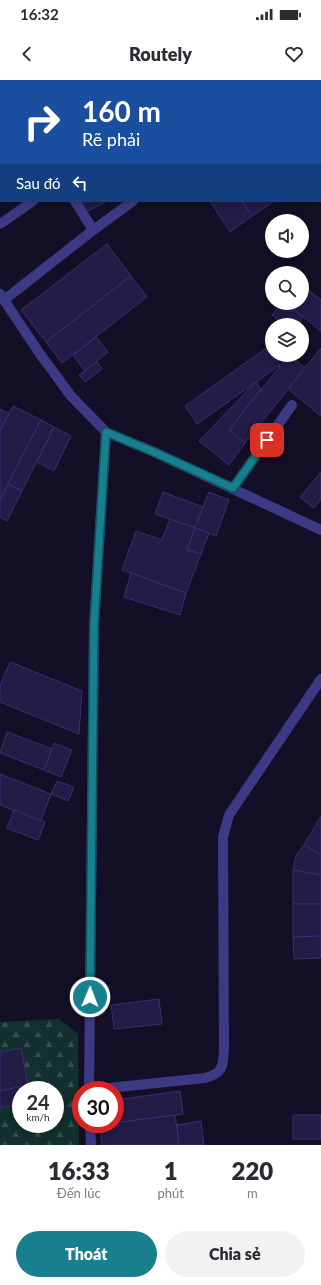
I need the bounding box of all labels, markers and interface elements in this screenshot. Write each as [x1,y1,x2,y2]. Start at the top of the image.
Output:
text: 16:32 [20,5,59,23]
icon: back [16,43,38,65]
text: Routely [129,43,192,65]
icon: heart [283,43,305,65]
text: 160 m [82,94,161,128]
icon: right [16,96,68,148]
text: Rẽ phải [82,128,140,150]
icon: left [69,172,91,194]
text: Sau đó [16,174,61,192]
map controls [265,214,309,362]
button: sound [265,214,309,258]
button: search [265,266,309,310]
button: layers [265,318,309,362]
pin [250,423,284,457]
icon: arrive [256,429,278,451]
position arrow [69,976,111,1018]
speed limit sign: 30 [72,1081,124,1133]
text: 24 [26,1090,50,1114]
text: km/h [26,1111,50,1123]
text: 16:33 [48,1156,110,1185]
text: 1 [164,1156,178,1185]
text: 220 [232,1156,273,1185]
text: Đến lúc [57,1185,101,1201]
text: phút [157,1185,184,1201]
text: m [247,1185,258,1201]
button: Thoát [16,1231,157,1277]
button: Chia sẻ [165,1231,305,1277]

